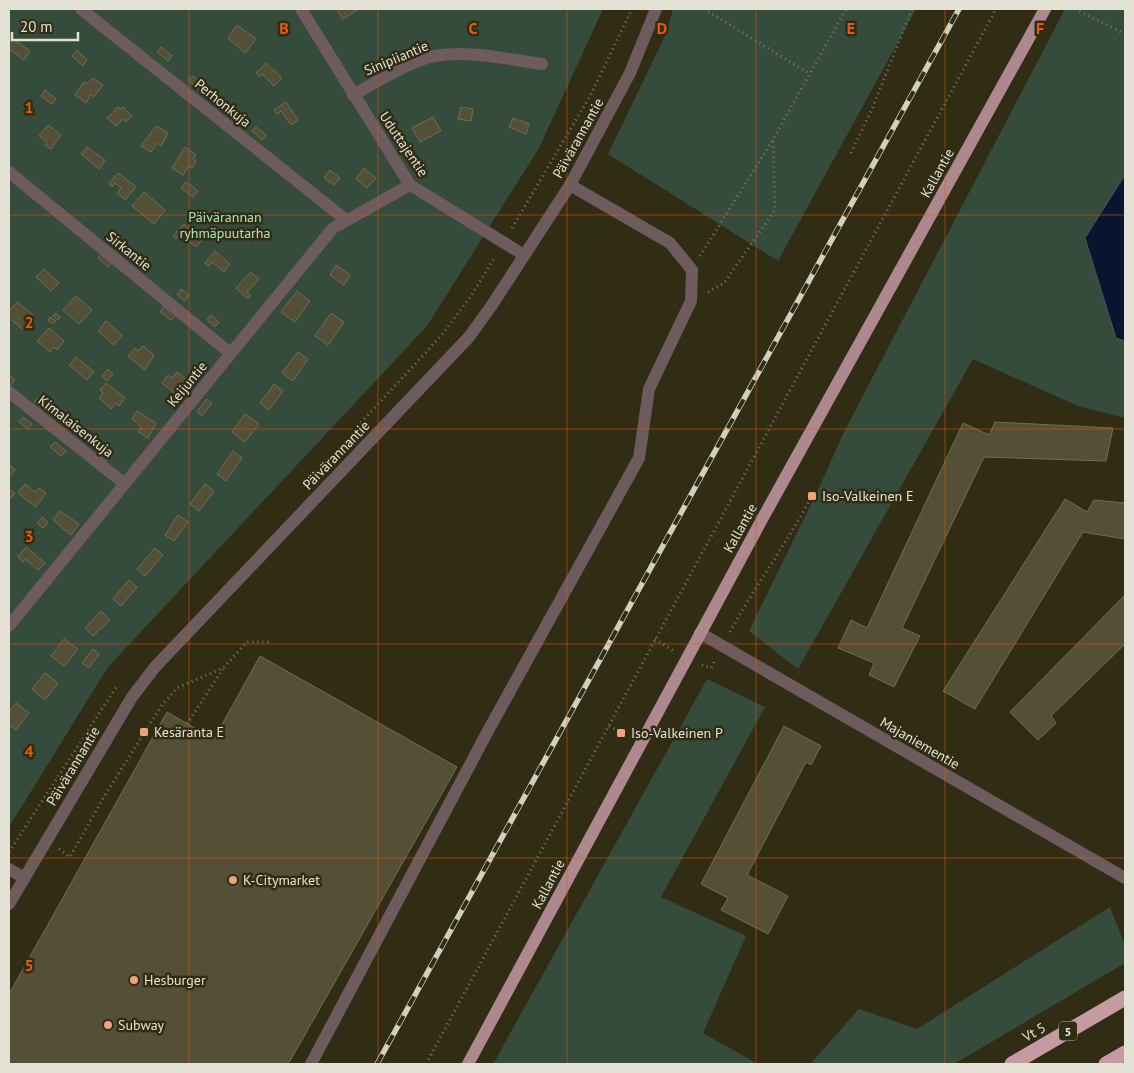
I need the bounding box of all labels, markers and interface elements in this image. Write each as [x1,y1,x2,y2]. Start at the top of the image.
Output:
scale bar [12,10,79,42]
text: 20 m [20,17,53,36]
text: B [279,18,289,38]
text: C [469,18,478,38]
text: D [657,18,667,38]
text: E [847,18,855,38]
text: F [1036,18,1044,38]
street label: Sinipiiantie [361,36,431,80]
street label: Perhonkuja [191,75,255,131]
street label: Päivärannantie [549,95,607,181]
text: 1 [24,97,34,117]
street label: Uduttajentie [376,108,432,180]
street label: Kallantie [916,145,958,201]
park label: Päivärannan ryhmäpuutarha [180,208,271,242]
street label: Sirkantie [103,227,155,275]
text: 2 [24,312,34,332]
street label: Keijuntie [163,358,211,410]
street label: Kimalaisenkuja [35,391,117,461]
street label: Päivärannantie [299,417,373,493]
place label: Iso-Valkeinen E [822,487,913,505]
marker: Iso-Valkeinen E [806,490,818,502]
street label: Kallantie [719,500,761,556]
text: 3 [24,526,34,546]
street label: Majaniementie [877,713,963,773]
street label: Päivärannantie [42,723,104,809]
place label: Kesäranta E [154,723,224,741]
place label: Iso-Valkeinen P [631,724,723,742]
marker: Kesäranta E [138,726,150,738]
marker: Iso-Valkeinen P [615,727,627,739]
text: 4 [24,741,34,761]
street label: Kallantie [527,856,569,912]
place label: K-Citymarket [243,871,320,889]
marker: K-Citymarket [227,874,239,886]
text: 5 [24,955,34,975]
place label: Hesburger [144,971,206,989]
marker: Hesburger [128,974,140,986]
place label: Subway [118,1016,165,1034]
street label: Vt 5 [1018,1018,1049,1046]
marker: Subway [102,1019,114,1031]
road number: 5 [1059,1021,1077,1040]

